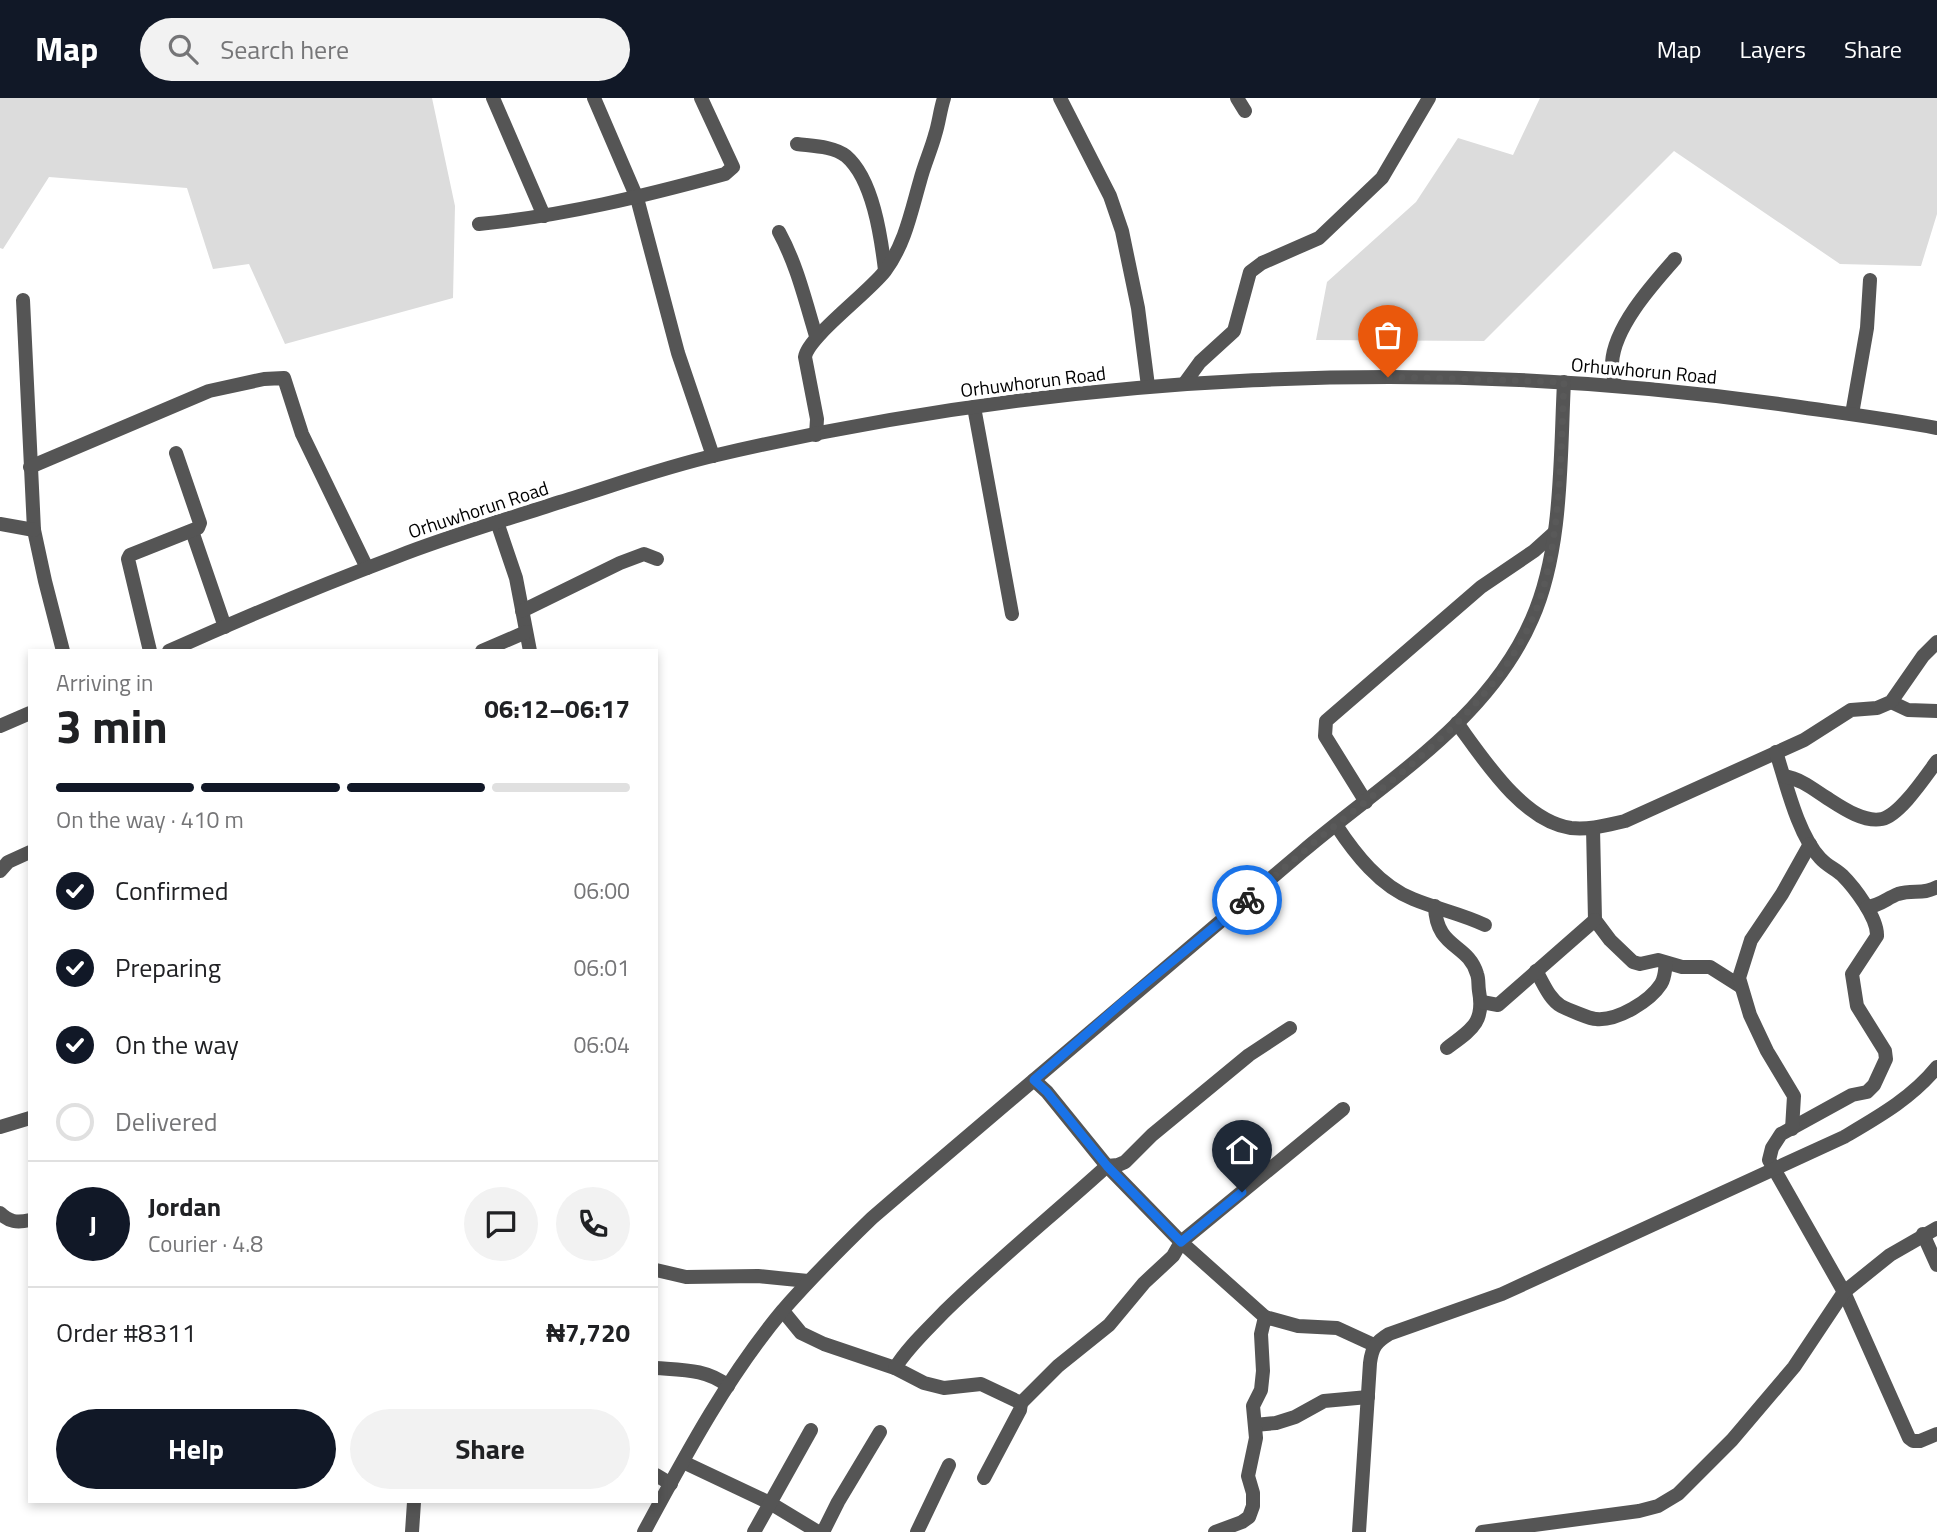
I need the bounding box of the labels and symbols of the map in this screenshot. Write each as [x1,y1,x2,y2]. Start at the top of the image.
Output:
pin [1358,305,1418,377]
street label: Orhuwhorun Road [1570,349,1718,391]
street label: Orhuwhorun Road [959,358,1107,404]
street label: Orhuwhorun Road [404,473,552,545]
courier [1212,865,1282,935]
pin [1212,1120,1272,1192]

